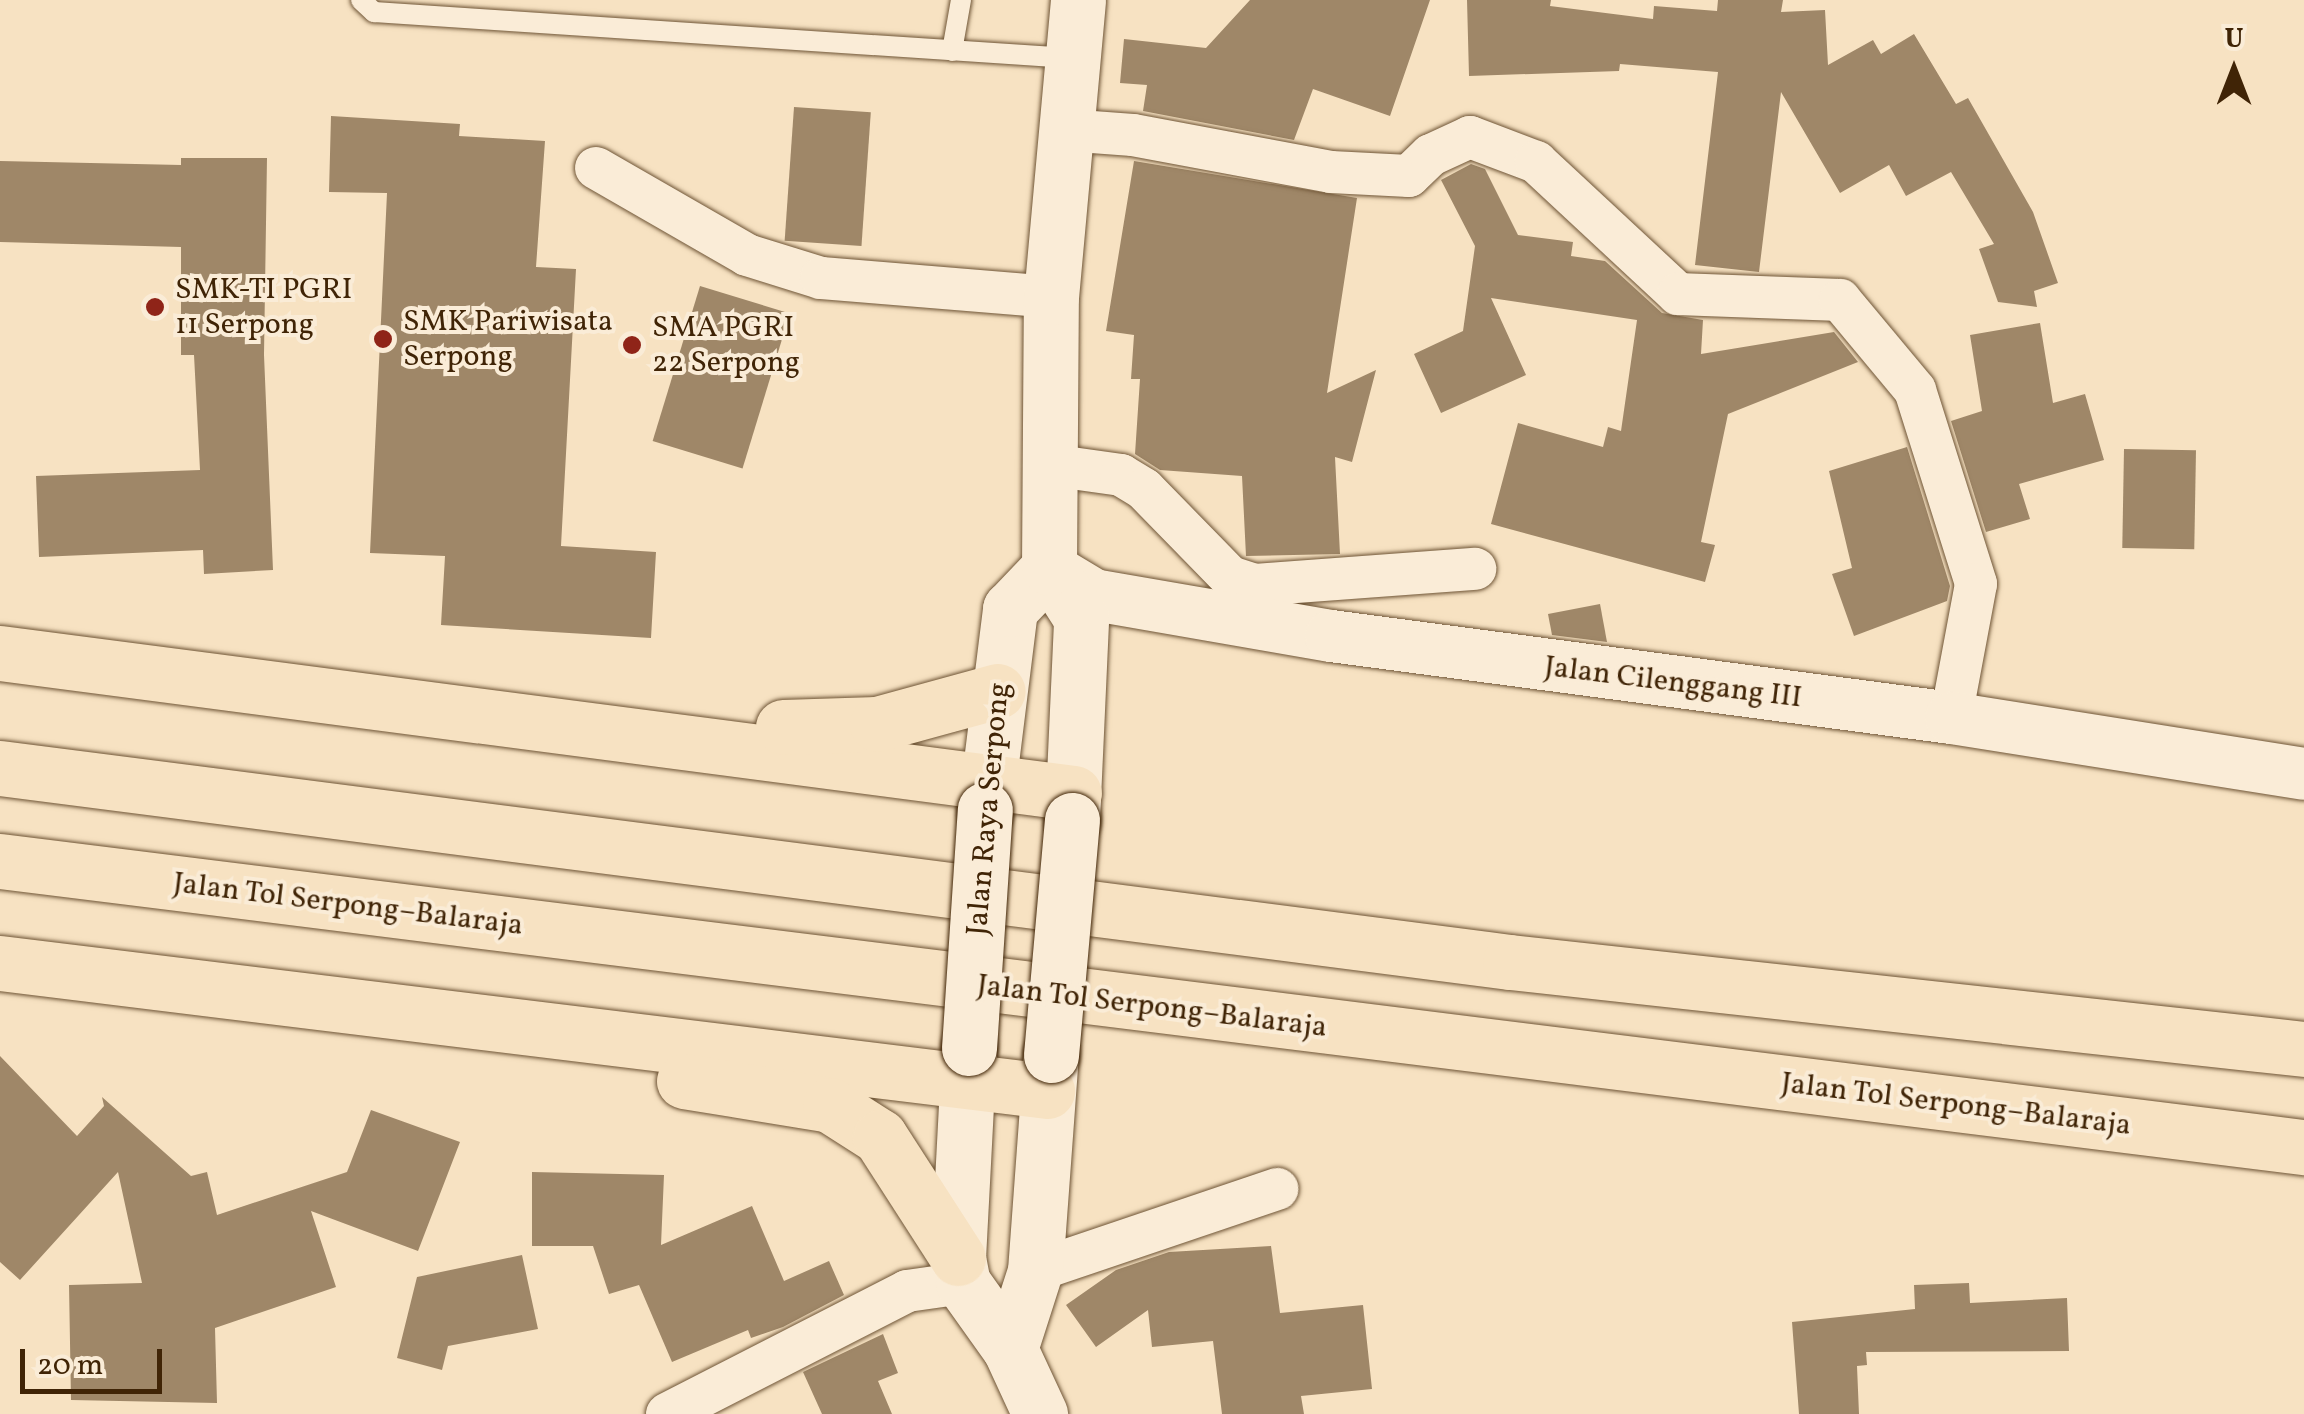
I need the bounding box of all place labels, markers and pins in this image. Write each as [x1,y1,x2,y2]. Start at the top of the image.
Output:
place label: SMK-TI PGRI 11 Serpong [175,272,352,342]
marker: SMK-TI PGRI 11 Serpong [144,296,166,318]
place label: SMK Pariwisata Serpong [403,304,613,374]
place label: SMA PGRI 22 Serpong [652,310,800,380]
marker: SMK Pariwisata Serpong [372,328,394,350]
marker: SMA PGRI 22 Serpong [621,334,643,356]

